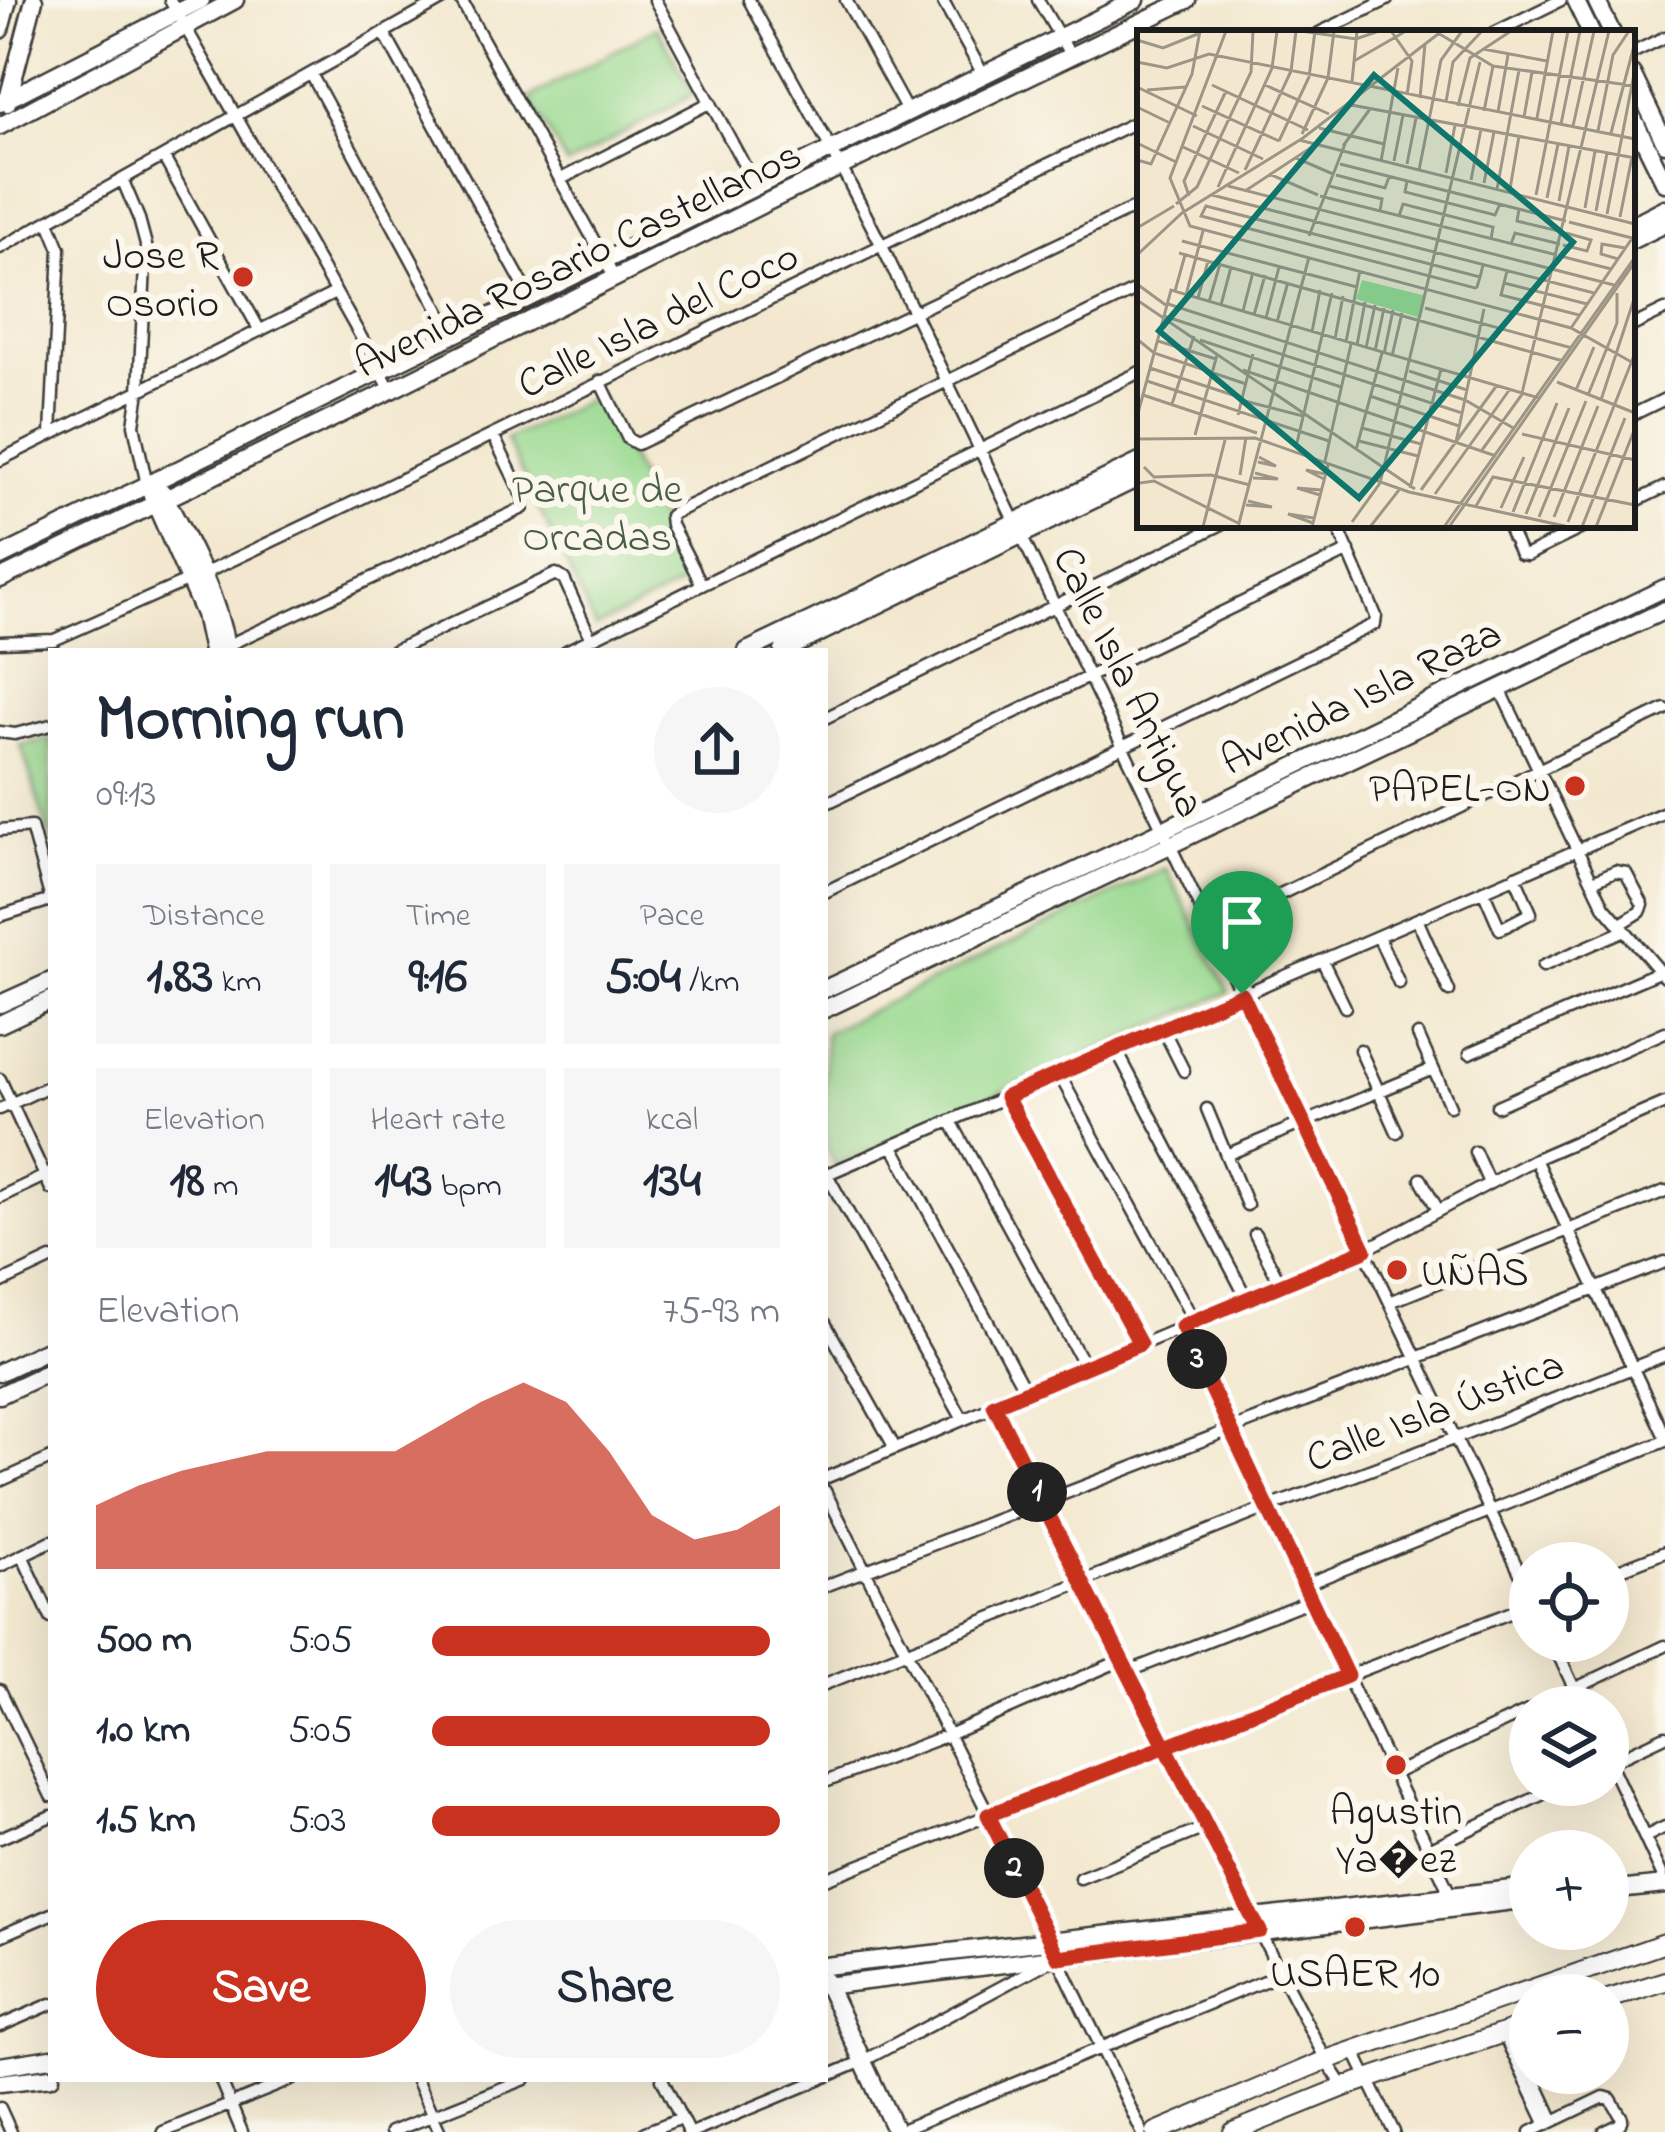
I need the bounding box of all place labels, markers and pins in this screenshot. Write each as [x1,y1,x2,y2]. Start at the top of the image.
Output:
place label: Jose R Osorio [103,227,220,336]
marker: Jose R Osorio [230,264,256,290]
place label: PAPEL-ON [1369,760,1551,821]
marker: PAPEL-ON [1562,773,1588,799]
pin [1191,871,1293,994]
place label: UÑAS [1421,1244,1529,1305]
marker: UÑAS [1384,1257,1410,1283]
pin: 3 [1167,1329,1227,1389]
pin: 1 [1007,1462,1067,1522]
marker: Agustin Ya�ez [1383,1752,1409,1778]
place label: Agustin Ya�ez [1330,1783,1462,1892]
pin: 2 [984,1838,1044,1898]
marker: USAER 10 [1342,1914,1368,1940]
place label: USAER 10 [1270,1945,1440,2006]

